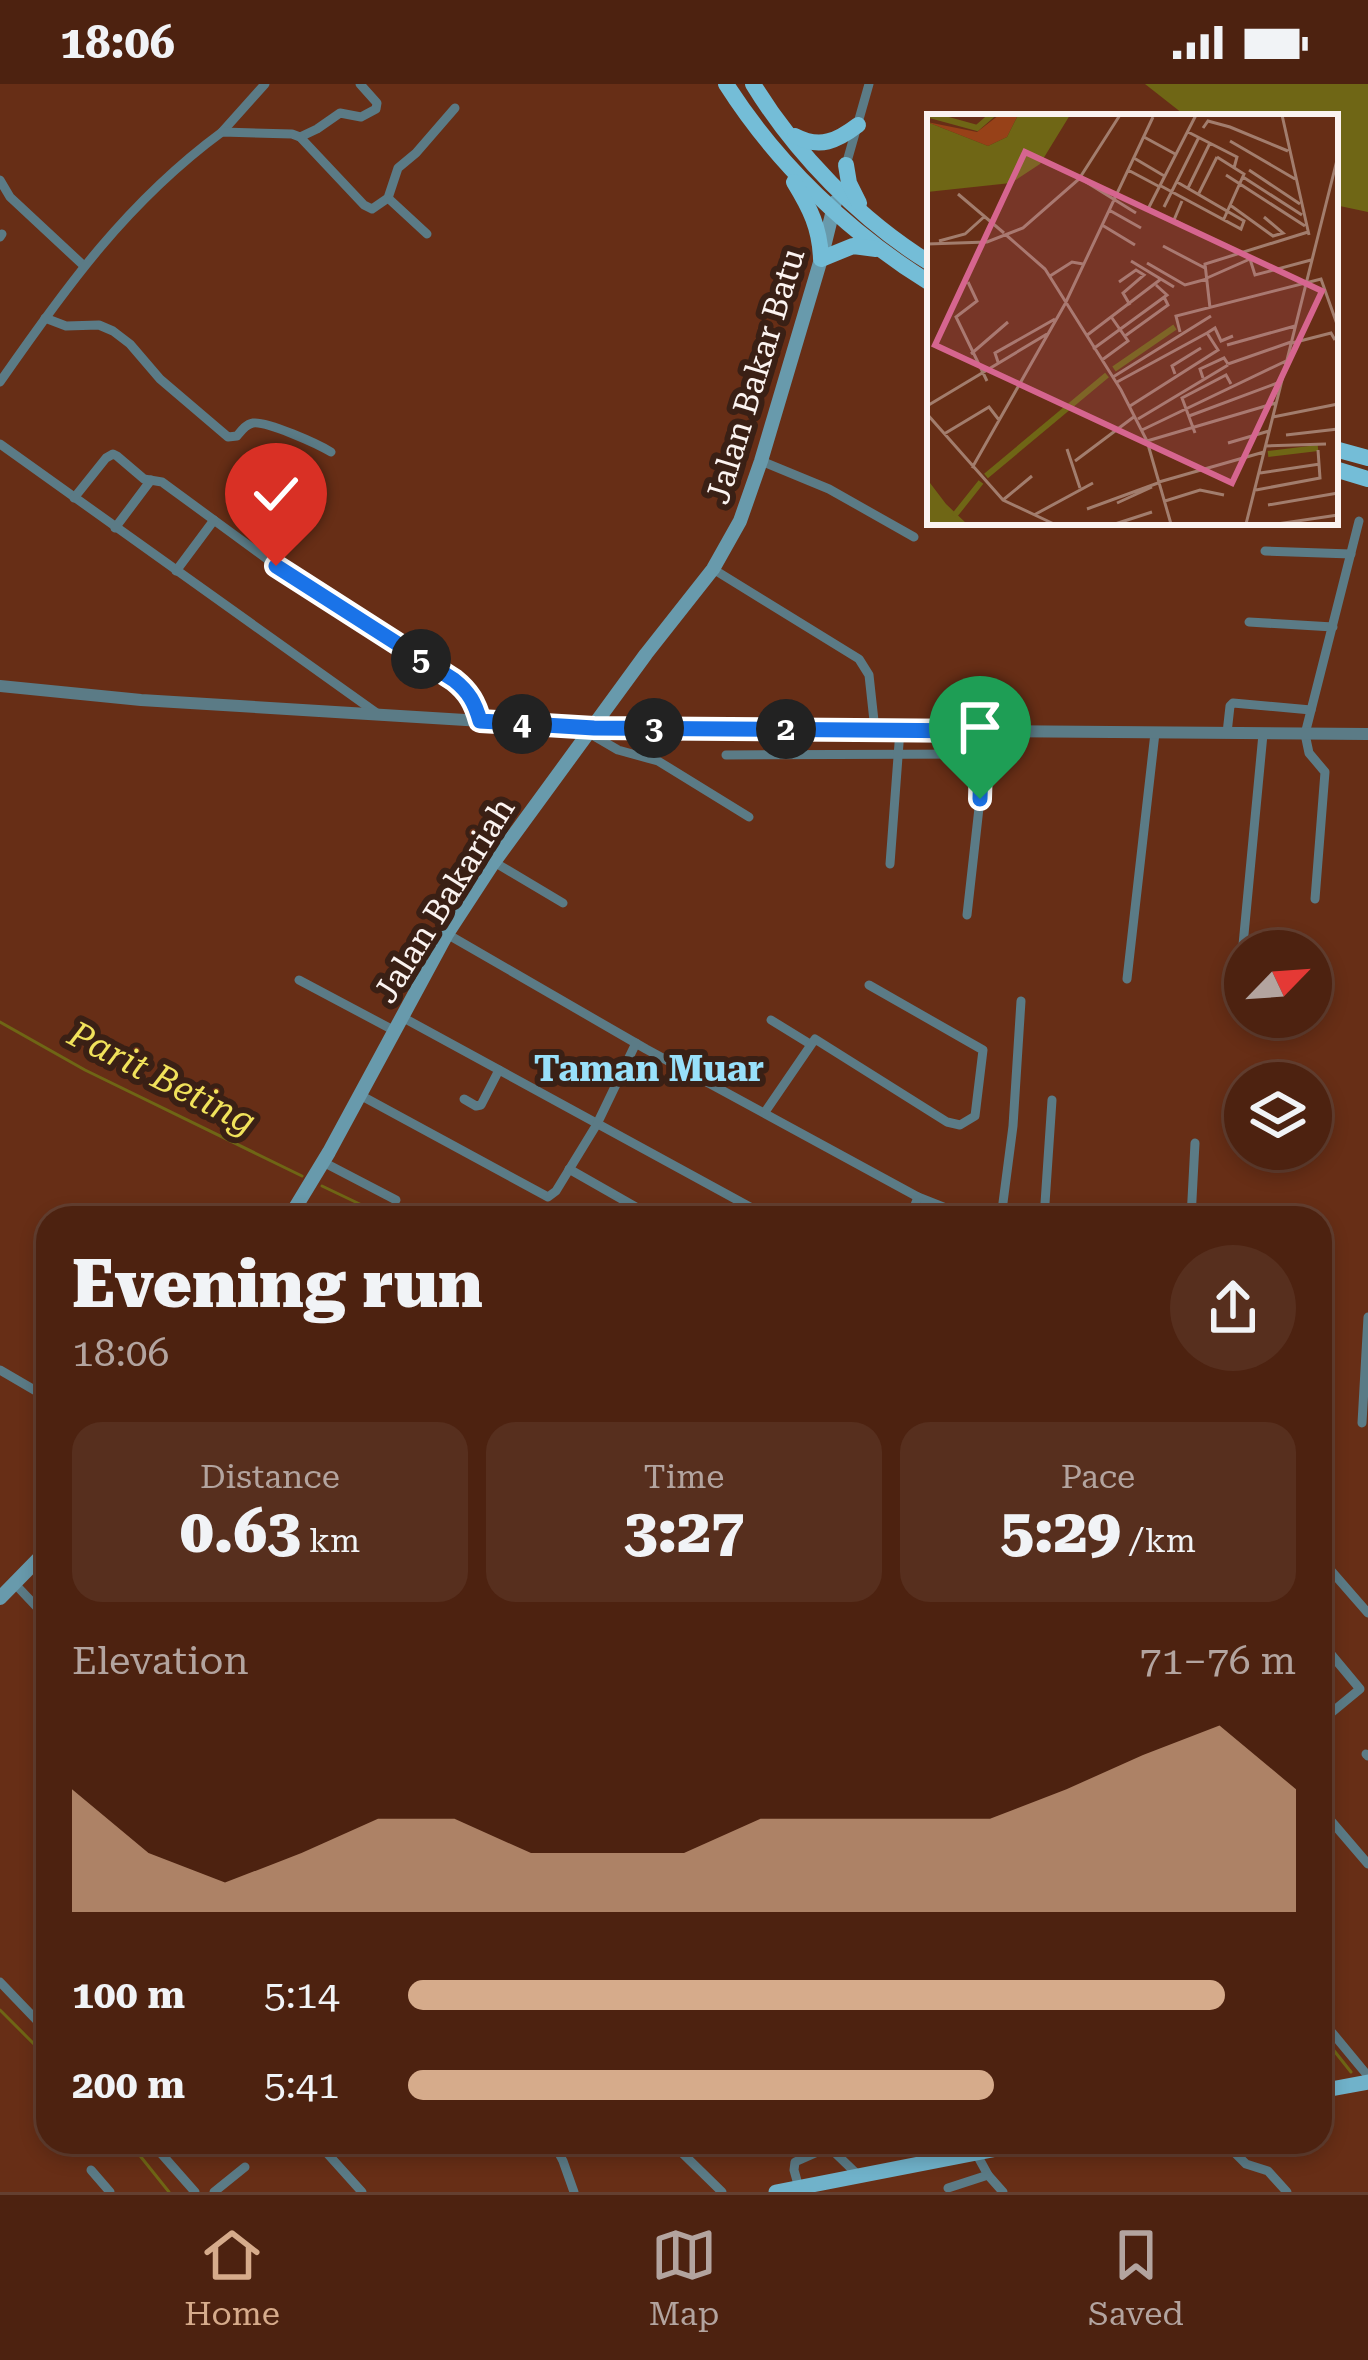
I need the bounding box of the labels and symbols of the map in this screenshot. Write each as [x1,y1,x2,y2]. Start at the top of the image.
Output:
inset map [927,114,1338,525]
street label: Jalan Bakar Batu [698,244,812,508]
pin [225,443,327,566]
pin: 5 [391,629,451,689]
pin [929,676,1031,799]
pin: 4 [492,694,552,754]
pin: 3 [624,698,684,758]
pin: 2 [756,699,816,759]
street label: Jalan Bakariah [365,790,523,1010]
north arrow [1224,930,1332,1038]
water label: Parit Beting [61,1012,262,1143]
district label: Taman Muar [534,1048,764,1090]

